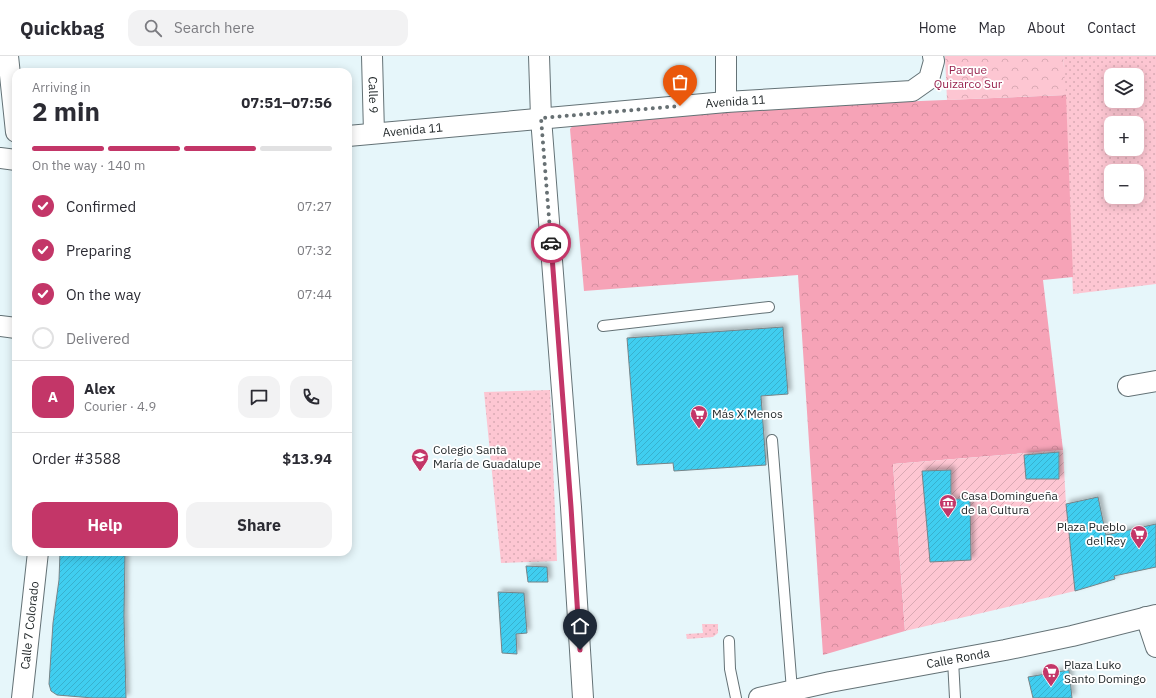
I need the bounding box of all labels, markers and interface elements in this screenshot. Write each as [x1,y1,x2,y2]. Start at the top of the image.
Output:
search box [128,10,408,46]
text: Quickbag [20,16,104,40]
icon: search [142,17,164,39]
text: Search here [174,18,254,37]
text: Home [919,19,956,37]
text: Map [978,19,1005,37]
text: About [1027,19,1065,37]
text: Contact [1087,19,1136,37]
park label: Parque Quizarco Sur [934,62,1003,91]
pin [663,65,697,106]
map controls [1104,68,1144,204]
button: layers [1104,68,1144,108]
icon: bag [669,71,691,93]
street label: Calle 9 [366,76,381,114]
text: Arriving in [32,79,91,96]
street label: Avenida 11 [705,92,766,111]
text: 07:51–07:56 [241,93,332,112]
text: 2 min [32,94,100,128]
button: + [1104,116,1144,156]
street label: Avenida 11 [382,120,443,140]
text: On the way · 140 m [32,157,145,174]
button: − [1104,164,1144,204]
icon: check [32,195,54,217]
text: Confirmed [66,197,136,216]
text: 07:27 [297,198,332,215]
courier [531,223,571,263]
icon: car [540,232,562,254]
icon: check [32,239,54,261]
text: Preparing [66,241,131,260]
text: 07:32 [297,242,332,259]
icon: check [32,283,54,305]
text: On the way [66,285,141,304]
text: 07:44 [297,286,332,303]
text: Delivered [66,329,130,348]
button: chat [238,376,280,418]
button: phone [290,376,332,418]
text: Alex [84,379,115,398]
text: A [48,387,58,406]
text: Courier · 4.9 [84,398,156,415]
supermarket icon: Más X Menos [689,404,709,429]
place label: Más X Menos [712,406,783,421]
place label: Colegio Santa María de Guadalupe [433,442,541,471]
school or university icon: Colegio Santa María de Guadalupe [410,447,430,472]
text: Order #3588 [32,449,121,468]
text: $13.94 [282,449,332,468]
place label: Casa Domingueña de la Cultura [961,488,1059,517]
museum icon: Casa Domingueña de la Cultura [938,493,958,518]
button: Help [32,502,178,548]
button: Share [186,502,332,548]
place label: Plaza Pueblo del Rey [1057,519,1126,548]
supermarket icon: Plaza Pueblo del Rey [1129,524,1149,549]
street label: Calle 7 Colorado [17,580,42,670]
pin [563,609,597,650]
icon: home [569,615,591,637]
street label: Calle Ronda [925,645,992,671]
place label: Plaza Luko Santo Domingo [1064,657,1146,686]
supermarket icon: Plaza Luko Santo Domingo [1041,662,1061,687]

